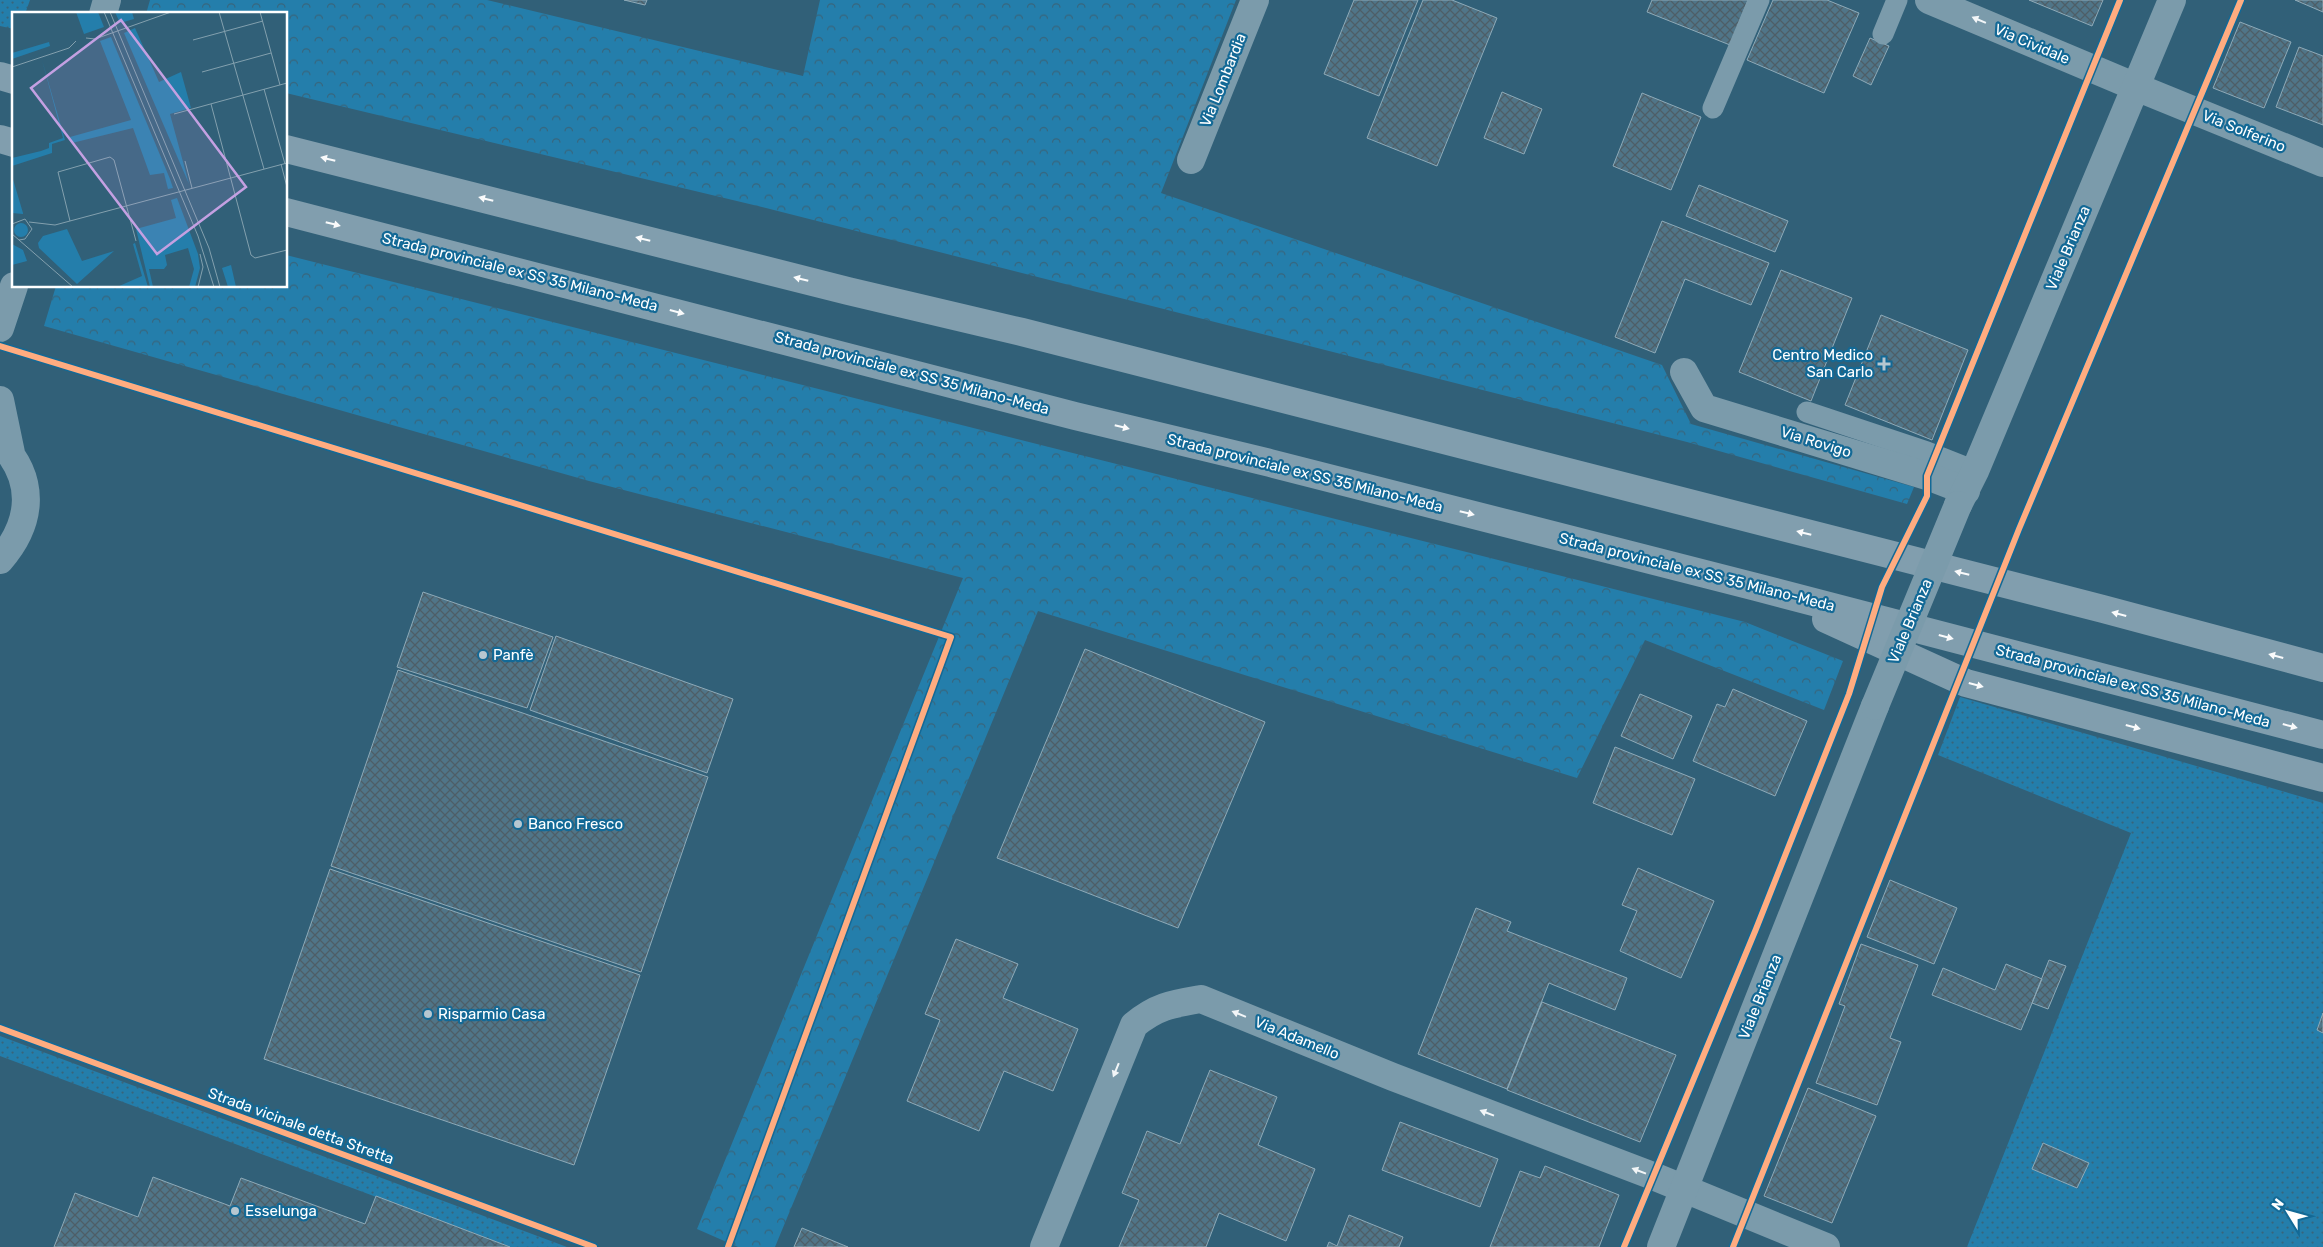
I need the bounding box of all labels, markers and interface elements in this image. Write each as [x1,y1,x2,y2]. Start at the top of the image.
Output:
inset map [12,12,288,288]
one-way arrow [1972,16,1986,24]
street label: Via Cividale [1992,20,2072,68]
street label: Via Lombardia [1196,31,1250,129]
street label: Via Solferino [2200,106,2288,156]
one-way arrow [321,155,336,163]
one-way arrow [478,195,493,203]
street label: Viale Brianza [2042,203,2094,293]
one-way arrow [326,220,341,228]
street label: Strada provinciale ex SS 35 Milano-Meda [380,229,660,315]
one-way arrow [636,235,651,243]
one-way arrow [793,275,808,283]
one-way arrow [670,308,685,316]
street label: Strada provinciale ex SS 35 Milano-Meda [773,328,1051,418]
place label: Centro Medico San Carlo [1772,346,1873,381]
marker: Centro Medico San Carlo [1877,357,1891,371]
one-way arrow [1115,423,1130,431]
street label: Via Rovigo [1778,423,1854,461]
street label: Strada provinciale ex SS 35 Milano-Meda [1165,430,1445,516]
one-way arrow [1459,509,1474,517]
street label: Strada provinciale ex SS 35 Milano-Meda [1557,529,1837,615]
one-way arrow [1797,529,1812,537]
one-way arrow [1954,569,1969,577]
street label: Viale Brianza [1884,576,1936,666]
one-way arrow [2111,610,2126,618]
one-way arrow [1939,633,1954,641]
street label: Strada provinciale ex SS 35 Milano-Meda [1994,641,2272,731]
place label: Panfè [493,646,534,664]
marker: Panfè [477,649,489,661]
one-way arrow [2268,652,2283,660]
one-way arrow [1969,682,1984,690]
one-way arrow [2282,723,2297,731]
one-way arrow [2126,724,2141,732]
place label: Banco Fresco [528,815,623,833]
marker: Banco Fresco [512,818,524,830]
street label: Viale Brianza [1735,952,1785,1042]
place label: Risparmio Casa [438,1005,545,1023]
marker: Risparmio Casa [422,1008,434,1020]
one-way arrow [1231,1010,1246,1018]
street label: Via Adamello [1252,1013,1342,1063]
one-way arrow [1111,1063,1119,1077]
street label: Strada vicinale detta Stretta [206,1084,396,1168]
one-way arrow [1479,1109,1494,1117]
one-way arrow [1631,1167,1646,1175]
north arrow [2263,1187,2313,1237]
text: N [2268,1195,2288,1214]
place label: Esselunga [245,1202,317,1220]
marker: Esselunga [229,1205,241,1217]

